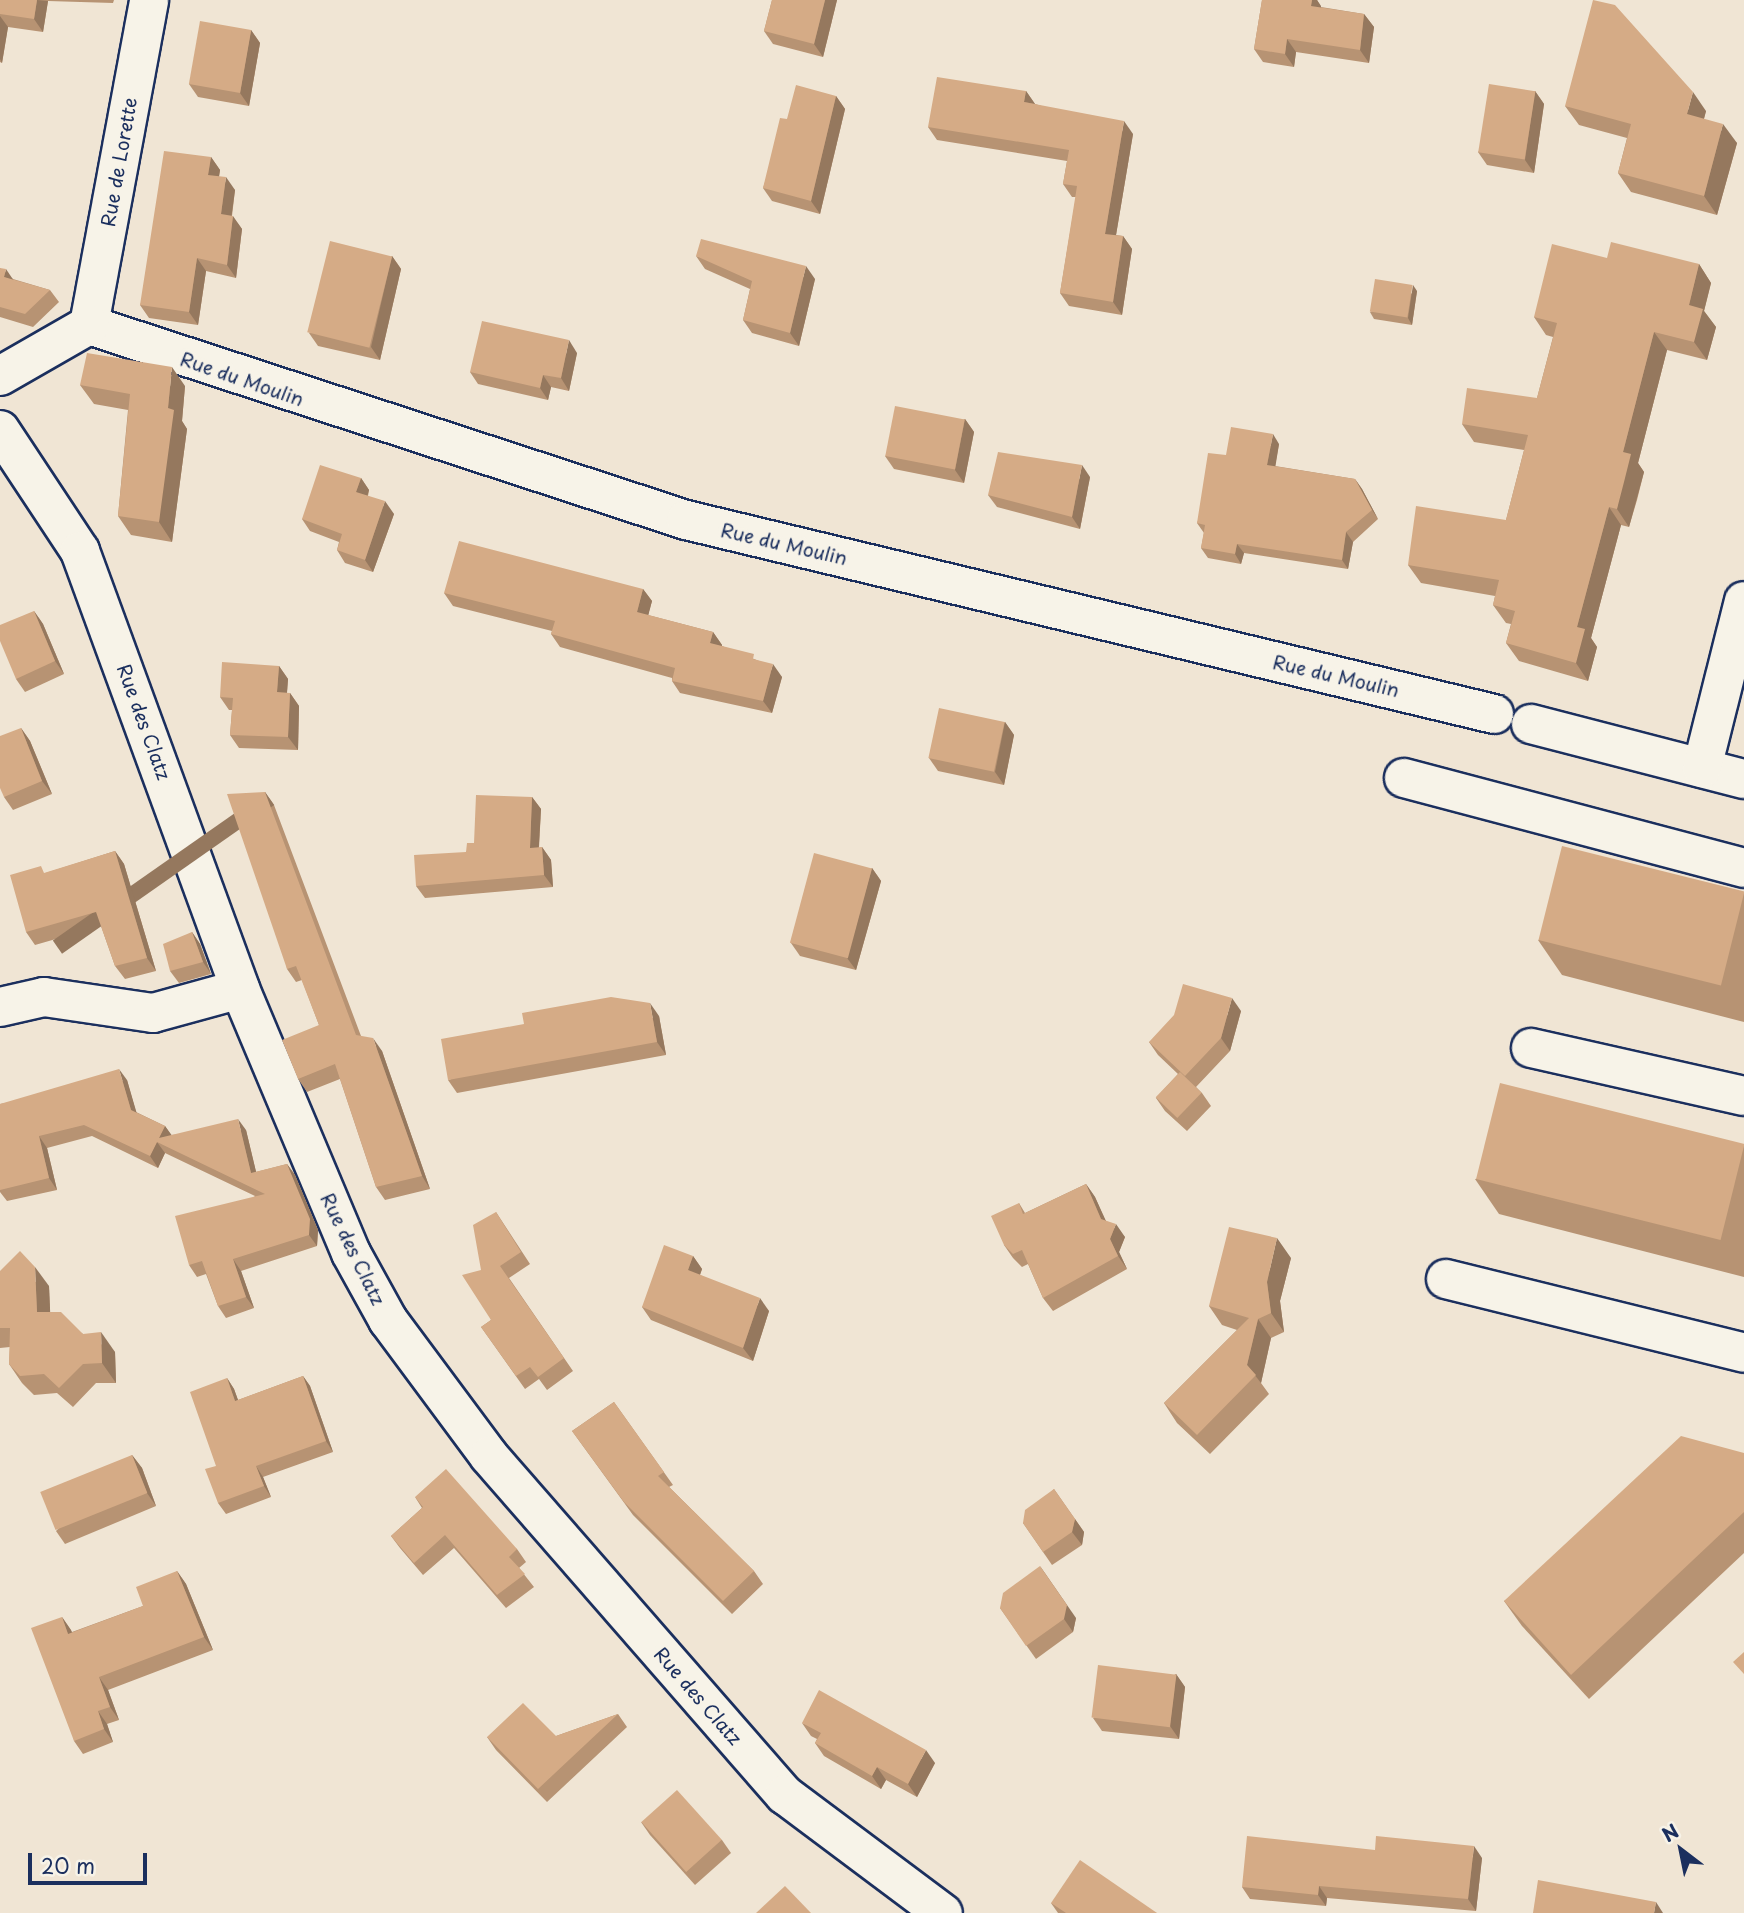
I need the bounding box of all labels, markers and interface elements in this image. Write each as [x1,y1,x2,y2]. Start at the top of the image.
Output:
street label: Rue de Lorette [96,94,142,230]
street label: Rue du Moulin [176,347,308,411]
street label: Rue du Moulin [717,518,851,570]
street label: Rue du Moulin [1269,650,1403,702]
street label: Rue des Clatz [112,660,176,784]
street label: Rue des Clatz [315,1188,391,1310]
street label: Rue des Clatz [648,1641,748,1751]
north arrow [1646,1815,1716,1885]
text: N [1656,1816,1684,1848]
scale bar [32,1840,150,1884]
text: 20 m [41,1849,95,1881]

